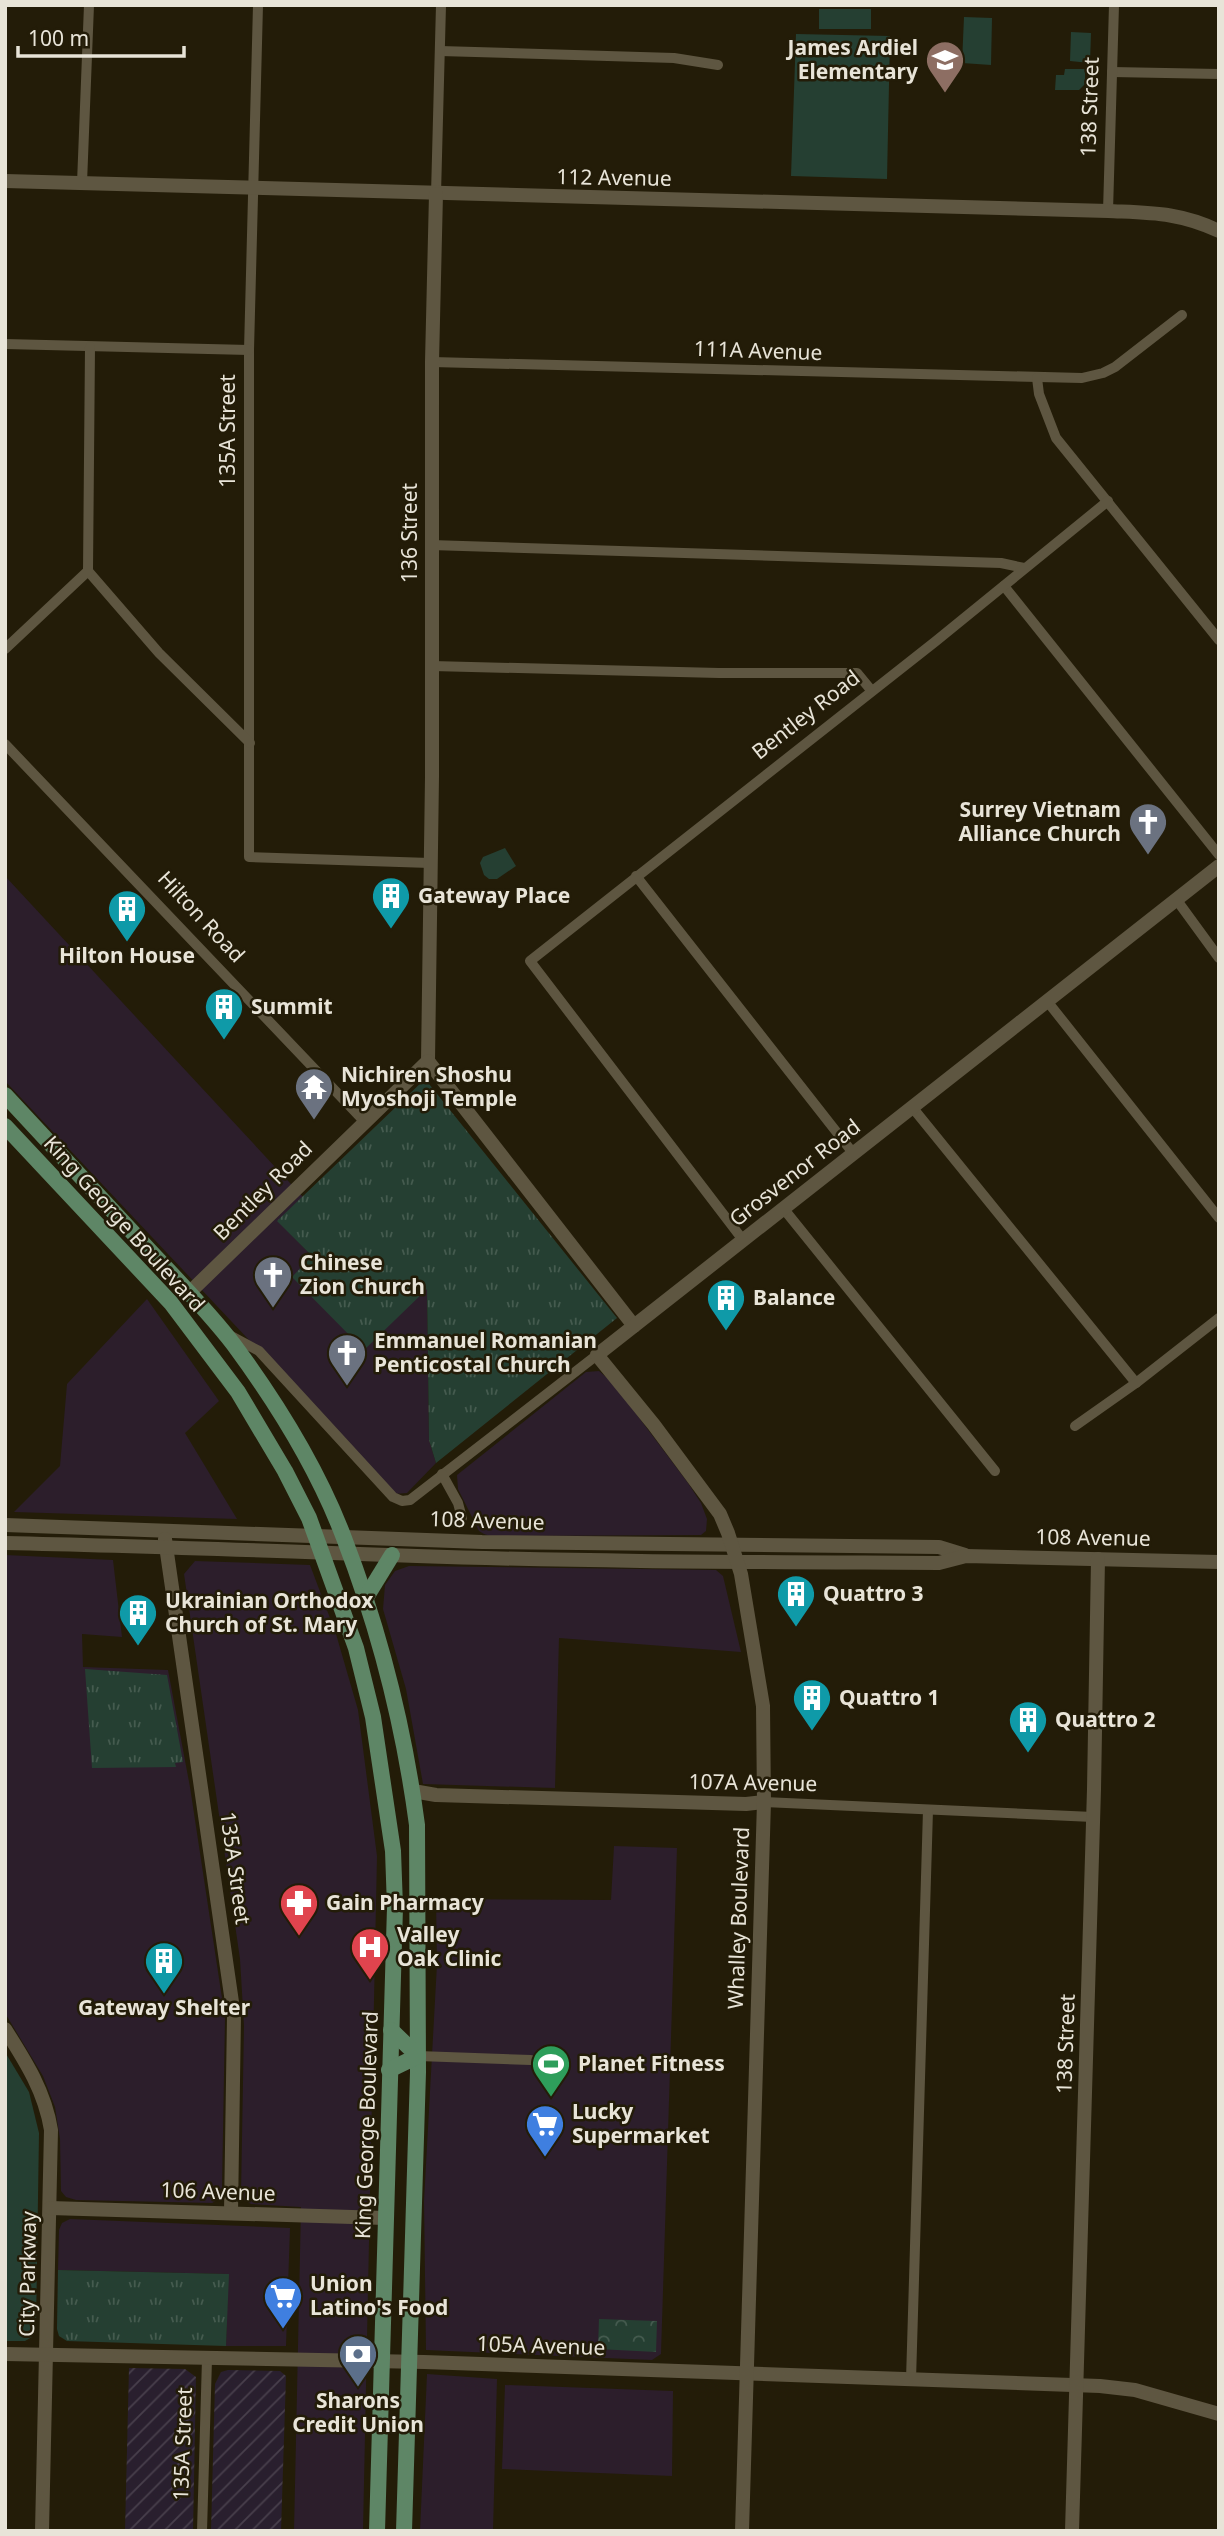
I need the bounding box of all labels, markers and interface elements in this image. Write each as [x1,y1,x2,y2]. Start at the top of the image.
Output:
scale bar [18,14,184,58]
text: 100 m [28,24,89,52]
place label: James Ardiel Elementary [786,33,918,85]
school or university icon: James Ardiel Elementary [924,39,966,94]
street label: 138 Street [1073,56,1105,157]
street label: 112 Avenue [556,162,672,192]
street label: 111A Avenue [693,334,823,366]
street label: 135A Street [213,374,241,488]
street label: 136 Street [395,483,423,583]
street label: Bentley Road [746,663,865,765]
place label: Surrey Vietnam Alliance Church [958,795,1121,847]
church icon: Surrey Vietnam Alliance Church [1127,801,1169,856]
street label: Hilton Road [152,865,251,968]
building icon: Gateway Place [370,875,412,930]
place label: Gateway Place [418,881,570,909]
building icon: Hilton House [106,888,148,943]
place label: Hilton House [59,941,195,969]
building icon: Summit [203,986,245,1041]
place label: Summit [251,992,333,1020]
place label: Nichiren Shoshu Myoshoji Temple [341,1060,517,1112]
temple icon: Nichiren Shoshu Myoshoji Temple [293,1066,335,1121]
street label: Grosvenor Road [723,1112,866,1232]
street label: King George Boulevard [38,1129,211,1317]
street label: Bentley Road [207,1135,318,1246]
place label: Chinese Zion Church [300,1248,425,1300]
church icon: Chinese Zion Church [252,1254,294,1309]
building icon: Balance [705,1277,747,1332]
place label: Balance [753,1283,835,1311]
place label: Emmanuel Romanian Penticostal Church [374,1326,597,1378]
church icon: Emmanuel Romanian Penticostal Church [326,1332,368,1387]
street label: 108 Avenue [429,1504,545,1536]
street label: 108 Avenue [1035,1522,1151,1552]
building icon: Quattro 3 [775,1573,817,1628]
place label: Quattro 3 [823,1579,924,1607]
place label: Ukrainian Orthodox Church of St. Mary [165,1586,374,1638]
building icon: Ukrainian Orthodox Church of St. Mary [117,1592,159,1647]
building icon: Quattro 1 [791,1677,833,1732]
place label: Quattro 1 [839,1683,940,1711]
building icon: Quattro 2 [1007,1699,1049,1754]
place label: Quattro 2 [1055,1705,1156,1733]
street label: 107A Avenue [688,1767,818,1797]
street label: 135A Street [214,1810,258,1926]
street label: Whalley Boulevard [721,1826,755,2010]
pharmacy icon: Gain Pharmacy [278,1882,320,1937]
place label: Gain Pharmacy [326,1888,484,1916]
place label: Valley Oak Clinic [397,1920,502,1972]
hospital icon: Valley Oak Clinic [349,1926,391,1981]
building icon: Gateway Shelter [143,1940,185,1995]
place label: Gateway Shelter [78,1993,251,2021]
street label: 138 Street [1049,1993,1081,2094]
street label: King George Boulevard [348,2010,384,2239]
sports icon: Planet Fitness [530,2043,572,2098]
place label: Planet Fitness [578,2049,725,2077]
place label: Lucky Supermarket [572,2097,710,2149]
supermarket icon: Lucky Supermarket [524,2103,566,2158]
street label: 106 Avenue [160,2175,276,2207]
street label: City Parkway [12,2211,42,2337]
place label: Union Latino's Food [310,2269,448,2321]
supermarket icon: Union Latino's Food [262,2275,304,2330]
street label: 105A Avenue [476,2329,606,2361]
bank icon: Sharons Credit Union [337,2333,379,2388]
street label: 135A Street [166,2386,198,2501]
place label: Sharons Credit Union [292,2386,424,2438]

